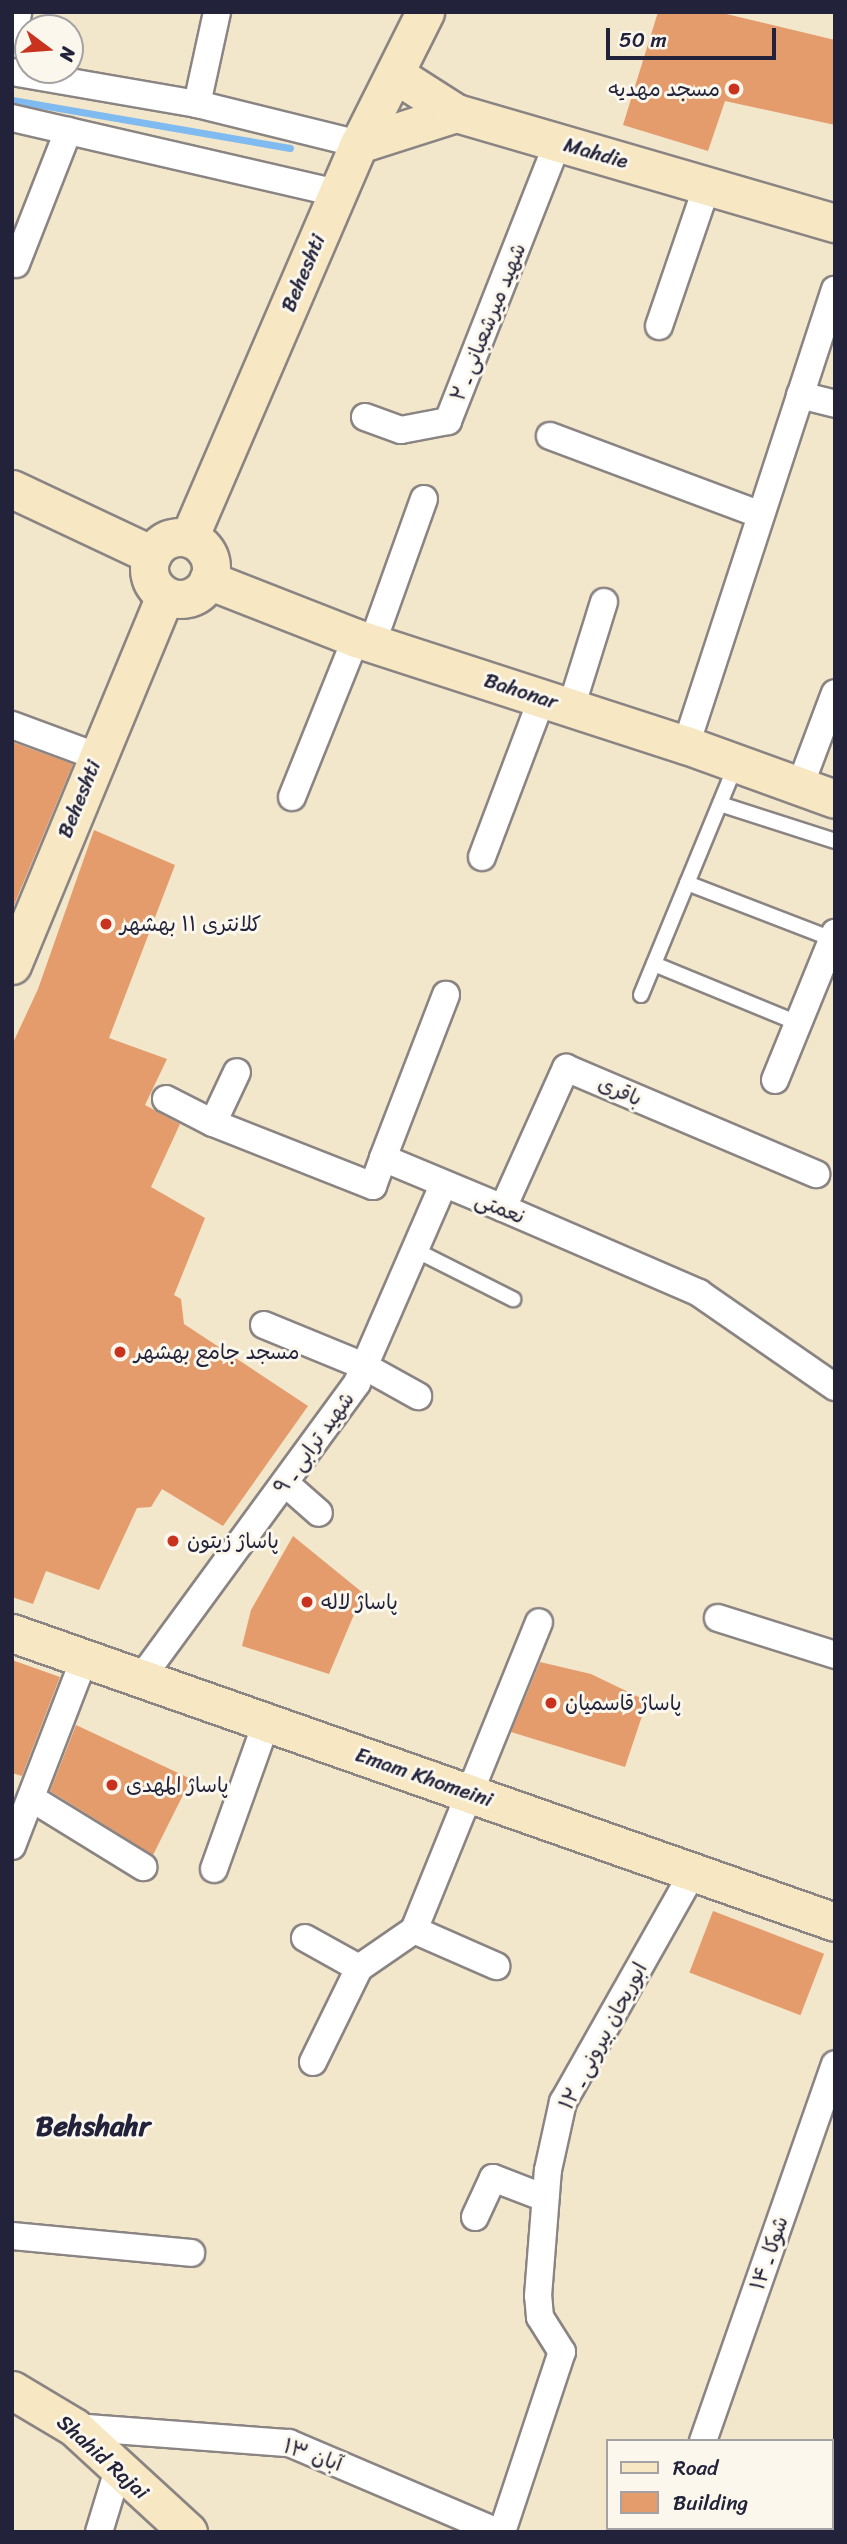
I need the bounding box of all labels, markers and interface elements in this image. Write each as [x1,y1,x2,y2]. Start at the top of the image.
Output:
north arrow [14,14,84,84]
scale bar [609,14,779,58]
text: 50 m [619,21,667,59]
text: N [50,43,85,65]
place label: مسجد مهدیه [608,76,720,102]
marker: مسجد مهدیه [726,81,742,97]
street label: Mahdie [561,132,631,174]
street label: Beheshti [275,231,331,315]
street label: شهید میرشعبانی ـ ۲ [445,239,531,405]
street label: Bahonar [481,667,561,715]
street label: Beheshti [52,757,106,841]
place label: کلانتری ۱۱ بهشهر [120,911,261,937]
marker: کلانتری ۱۱ بهشهر [98,916,114,932]
street label: باقری [594,1071,646,1111]
street label: نعمتی [472,1187,528,1229]
place label: مسجد جامع بهشهر [134,1339,300,1365]
marker: مسجد جامع بهشهر [112,1344,128,1360]
street label: شهید ترابی ـ ۹ [268,1387,360,1499]
place label: پاساژ زیتون [187,1528,279,1554]
marker: پاساژ زیتون [165,1533,181,1549]
place label: پاساژ لاله [321,1589,398,1615]
marker: پاساژ لاله [299,1594,315,1610]
place label: پاساژ قاسمیان [565,1690,682,1716]
marker: پاساژ قاسمیان [543,1695,559,1711]
street label: Emam Khomeini [352,1742,496,1812]
place label: پاساژ المهدی [126,1772,229,1798]
marker: پاساژ المهدی [104,1777,120,1793]
street label: ابوریحان بیرونی ـ ۱۲ [554,1958,652,2114]
district label: Behshahr [36,2109,150,2143]
street label: شوکا ـ ۱۴ [745,2213,793,2293]
street label: Shahid Rajai [52,2409,154,2505]
street label: ۱۳ آبان [280,2433,346,2477]
legend [606,2439,833,2530]
text: Road [673,2449,718,2487]
text: Building [673,2484,748,2522]

